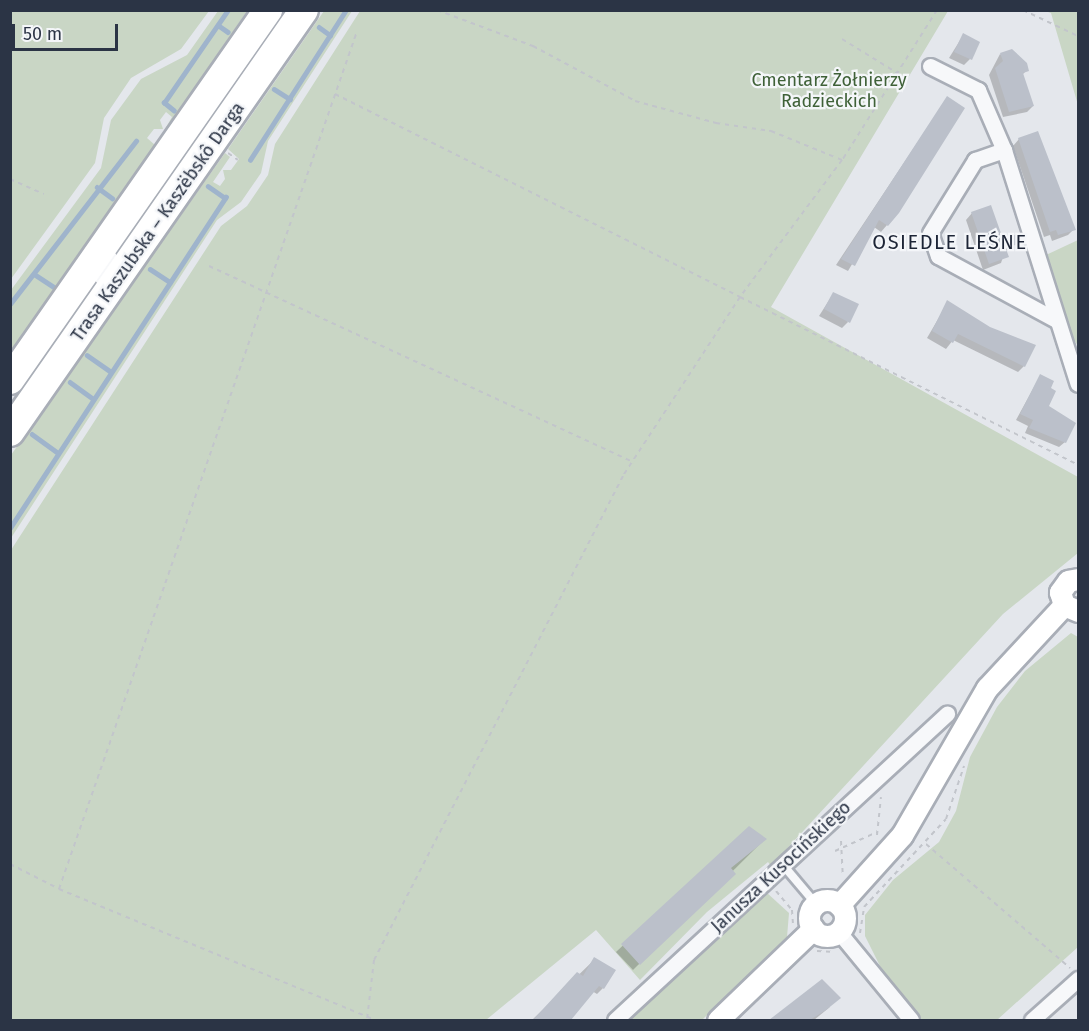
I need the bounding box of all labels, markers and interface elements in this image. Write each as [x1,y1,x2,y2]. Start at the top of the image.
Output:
scale bar [15,12,122,50]
text: 50 m [23,23,62,45]
park label: Cmentarz Żołnierzy Radzieckich [751,70,907,112]
street label: Trasa Kaszubska – Kaszëbskô Darga [67,98,249,346]
district label: OSIEDLE LEŚNE [872,230,1028,254]
street label: Janusza Kusocińskiego [707,797,855,937]

